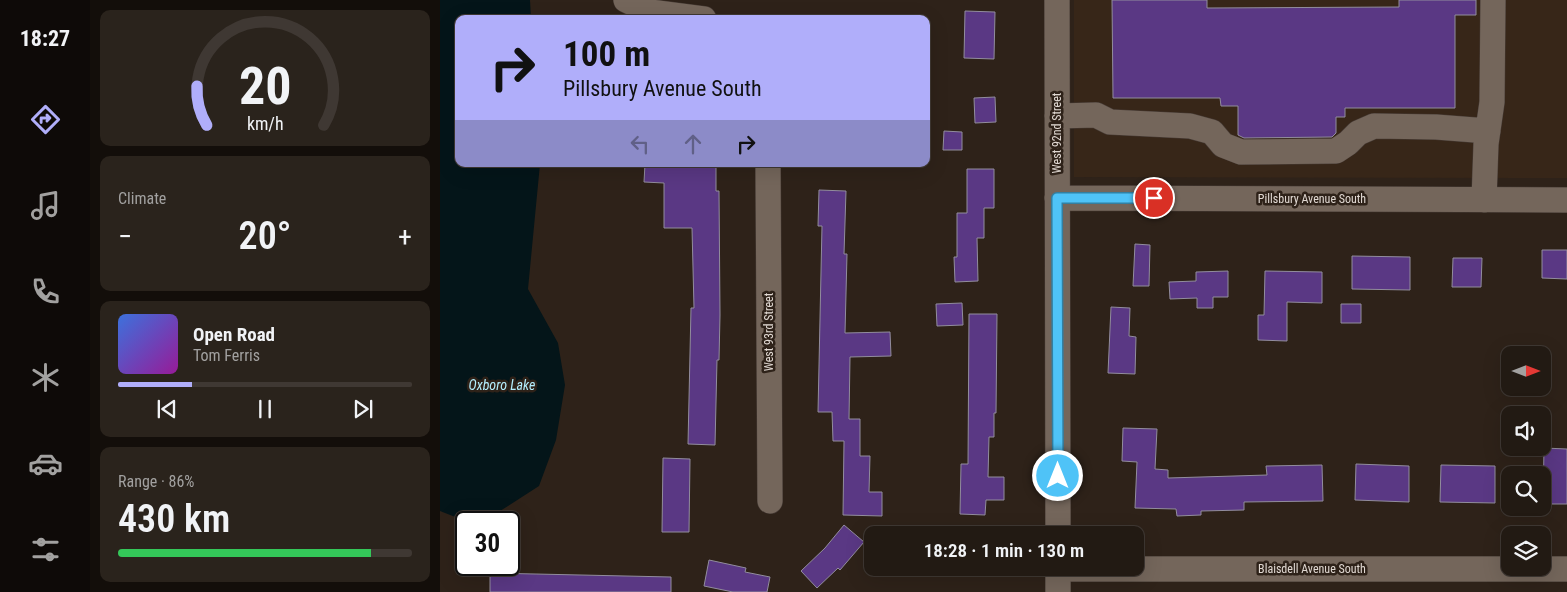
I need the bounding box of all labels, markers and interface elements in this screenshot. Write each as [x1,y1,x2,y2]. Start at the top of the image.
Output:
text: 18:27 [20,26,70,51]
text: 100 m [563,34,650,75]
icon: right [480,35,545,100]
text: 20 [239,56,291,117]
text: Pillsbury Avenue South [563,76,762,101]
street label: West 92nd Street [1050,92,1064,173]
icon: directions [28,102,63,137]
text: km/h [247,113,283,134]
icon: left [626,130,654,158]
icon: ahead [679,130,707,158]
icon: right [732,130,760,158]
pin [1133,177,1175,219]
icon: arrive [1140,184,1168,212]
icon: music [28,188,63,223]
text: Climate [118,189,166,208]
street label: Pillsbury Avenue South [1258,192,1366,206]
text: 20° [239,214,291,258]
text: − [118,220,132,253]
text: + [398,220,412,253]
icon: phone [28,274,63,309]
street label: West 93rd Street [762,292,776,371]
text: Open Road [193,323,275,346]
text: Tom Ferris [193,346,260,365]
north arrow [1501,346,1551,396]
map controls [1501,346,1551,576]
icon: climate [28,360,63,395]
water label: Oxboro Lake [469,377,535,393]
icon: previous [153,395,181,423]
icon: pause [251,395,279,423]
icon: next [349,395,377,423]
button: sound [1501,406,1551,456]
icon: car [28,446,63,481]
position arrow [1031,449,1083,501]
button: search [1501,466,1551,516]
text: Range · 86% [118,472,194,491]
text: 430 km [118,497,230,541]
speed limit sign: 30 [455,511,520,576]
button: layers [1501,526,1551,576]
icon: filters [28,532,63,567]
text: 18:28 · 1 min · 130 m [924,539,1084,562]
street label: Blaisdell Avenue South [1258,562,1366,576]

